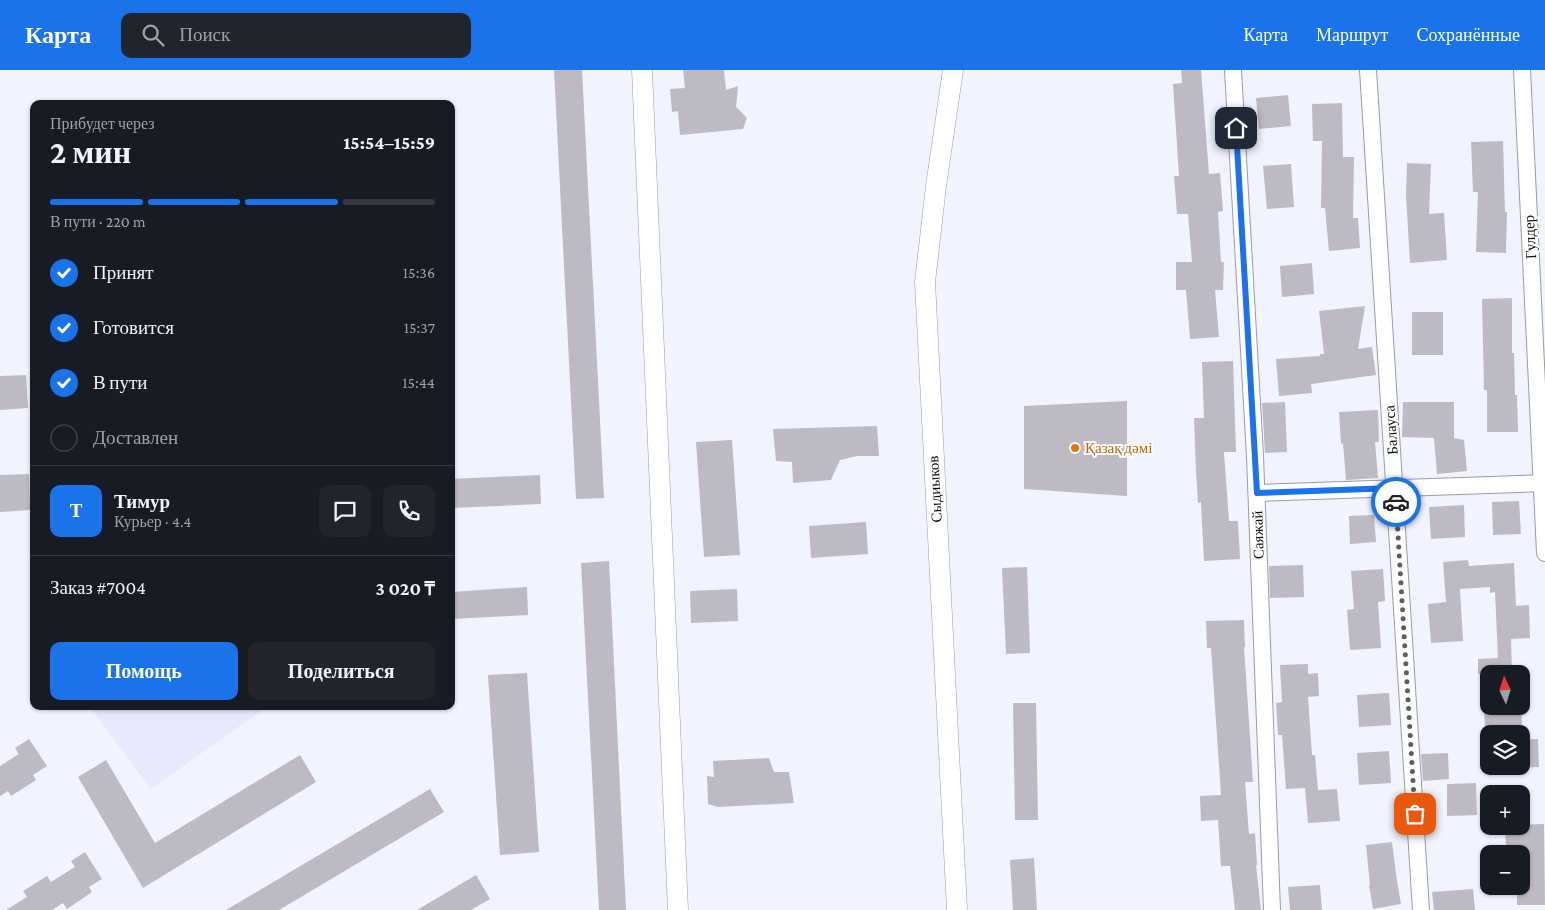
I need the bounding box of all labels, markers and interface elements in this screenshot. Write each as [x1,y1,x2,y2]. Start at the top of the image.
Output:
search box [121,13,471,58]
text: Карта [25,21,91,48]
icon: search [139,21,167,49]
text: Поиск [179,24,230,45]
text: Карта [1243,25,1288,45]
text: Маршрут [1316,25,1388,45]
text: Сохранённые [1416,25,1520,45]
pin [1215,107,1257,149]
icon: home [1222,114,1250,142]
text: Прибудет через [50,115,155,132]
text: 15:54–15:59 [343,132,435,153]
text: 2 мин [50,134,131,170]
text: В пути · 220 m [50,213,146,230]
street label: Гулдер [1521,215,1539,259]
icon: check [50,259,78,287]
text: Принят [93,262,154,283]
text: 15:36 [403,264,435,281]
icon: check [50,314,78,342]
text: Готовится [93,317,174,338]
text: 15:37 [404,319,435,336]
icon: check [50,369,78,397]
text: В пути [93,372,147,393]
text: 15:44 [402,374,435,391]
street label: Балауса [1381,404,1401,455]
text: Доставлен [93,427,178,448]
place label: Қазақ дәмі [1085,440,1152,456]
marker: Қазақ дәмі [1069,442,1081,454]
street label: Сыдиыков [925,455,945,523]
courier [1371,477,1421,527]
button: chat [319,485,371,537]
button: phone [383,485,435,537]
icon: car [1382,488,1410,516]
text: Тимур [114,491,170,512]
text: Т [70,500,82,521]
street label: Саяжай [1249,510,1267,560]
text: Курьер · 4.4 [114,513,191,530]
text: Заказ #7004 [50,577,146,598]
text: 3 020 ₸ [375,578,435,599]
button: Помощь [50,642,238,700]
button: Поделиться [248,642,435,700]
north arrow [1480,665,1530,715]
map controls [1480,665,1530,895]
button: layers [1480,725,1530,775]
button: + [1480,785,1530,835]
pin [1394,793,1436,835]
icon: bag [1401,800,1429,828]
button: − [1480,845,1530,895]

